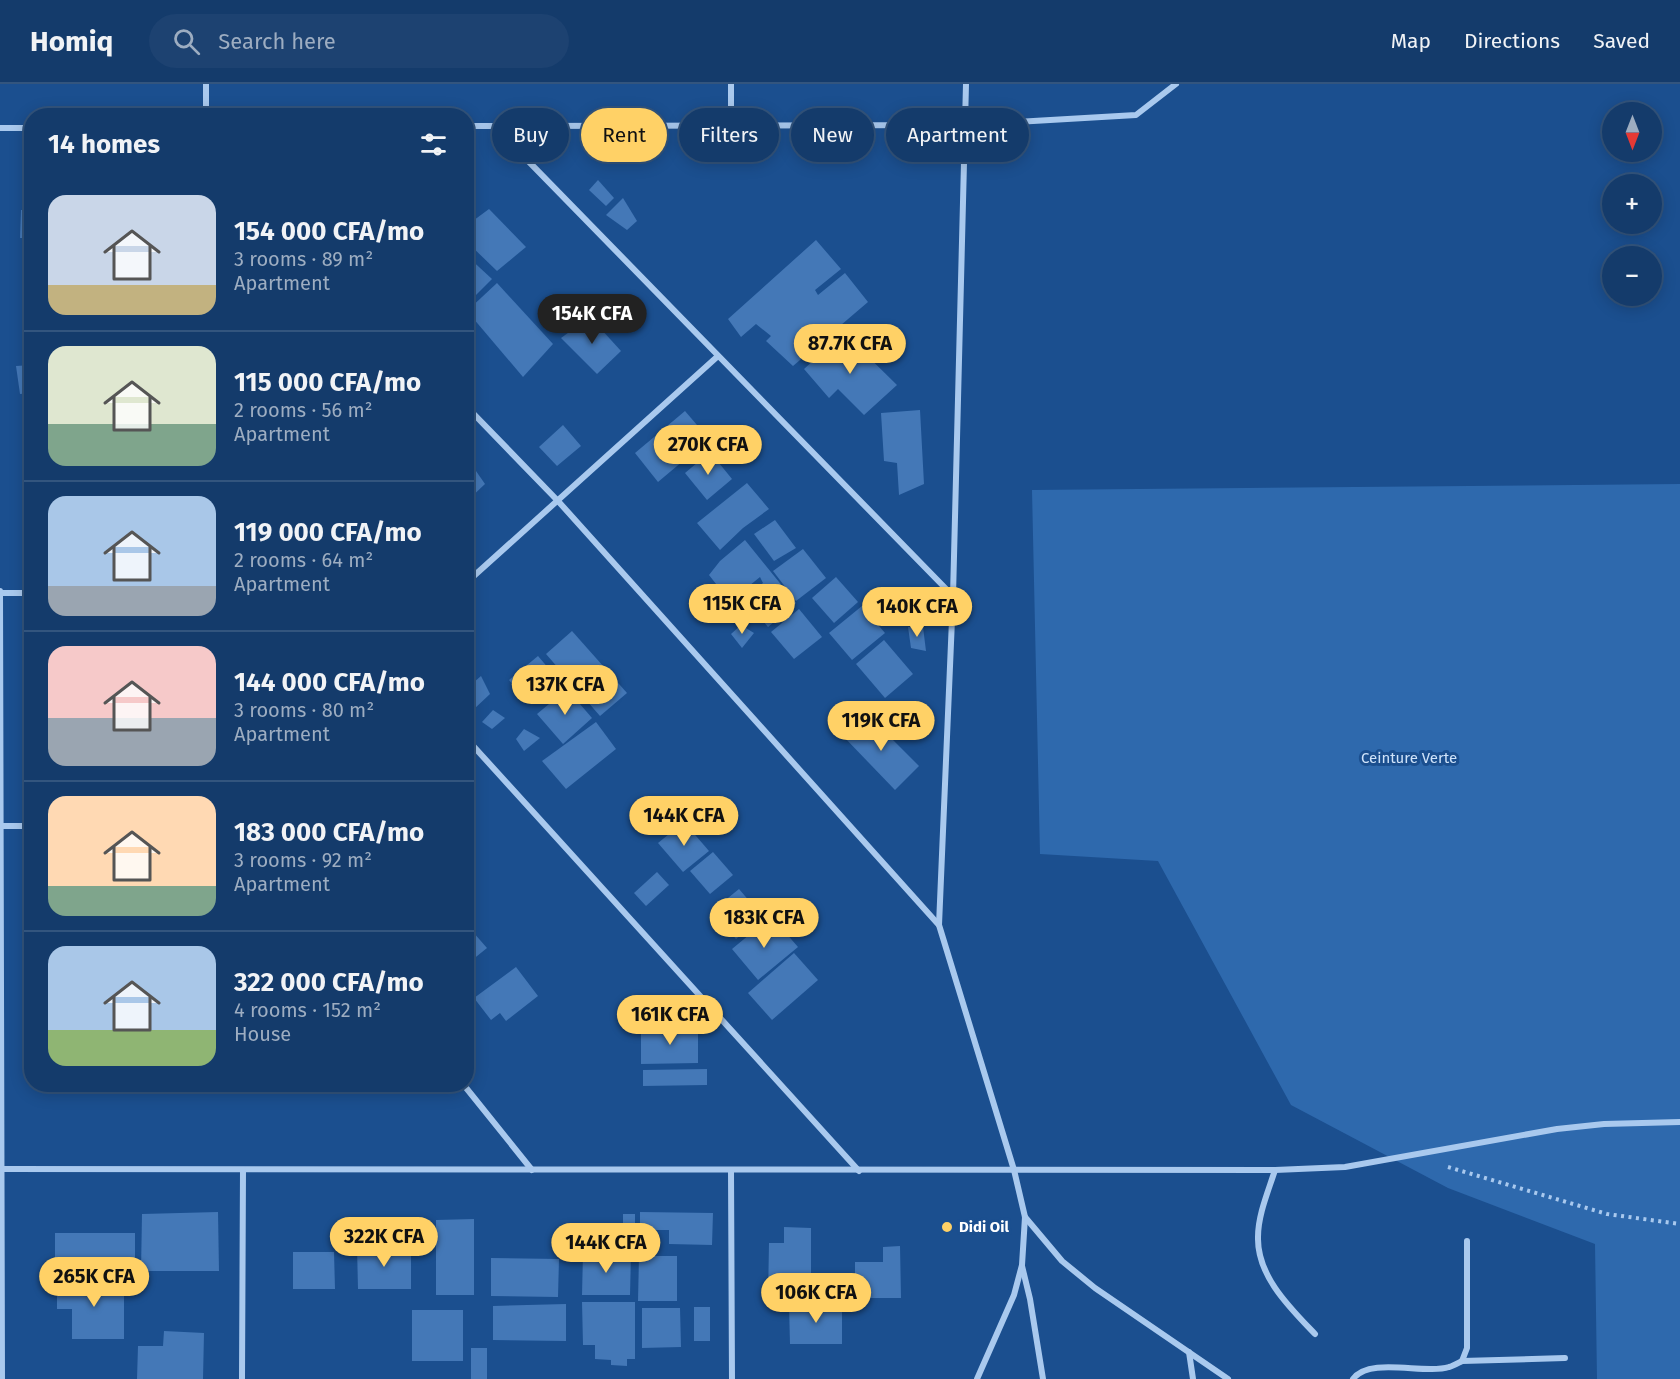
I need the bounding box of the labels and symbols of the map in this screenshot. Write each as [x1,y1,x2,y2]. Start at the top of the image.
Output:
north arrow [1602,102,1662,162]
pin: 154K CFA [530,294,654,345]
pin: 87.7K CFA [781,324,919,375]
pin: 270K CFA [646,425,770,476]
pin: 115K CFA [680,584,804,635]
pin: 140K CFA [855,587,979,638]
pin: 137K CFA [503,665,627,716]
pin: 119K CFA [819,701,943,752]
park label: Ceinture Verte [1361,749,1457,767]
pin: 144K CFA [622,796,746,847]
pin: 183K CFA [702,898,826,949]
pin: 161K CFA [608,995,732,1046]
pin: 322K CFA [322,1217,446,1268]
place label: Didi Oil [959,1218,1009,1236]
marker: Didi Oil [940,1220,954,1234]
pin: 144K CFA [544,1223,668,1274]
pin: 265K CFA [32,1257,156,1308]
pin: 106K CFA [754,1273,878,1324]

